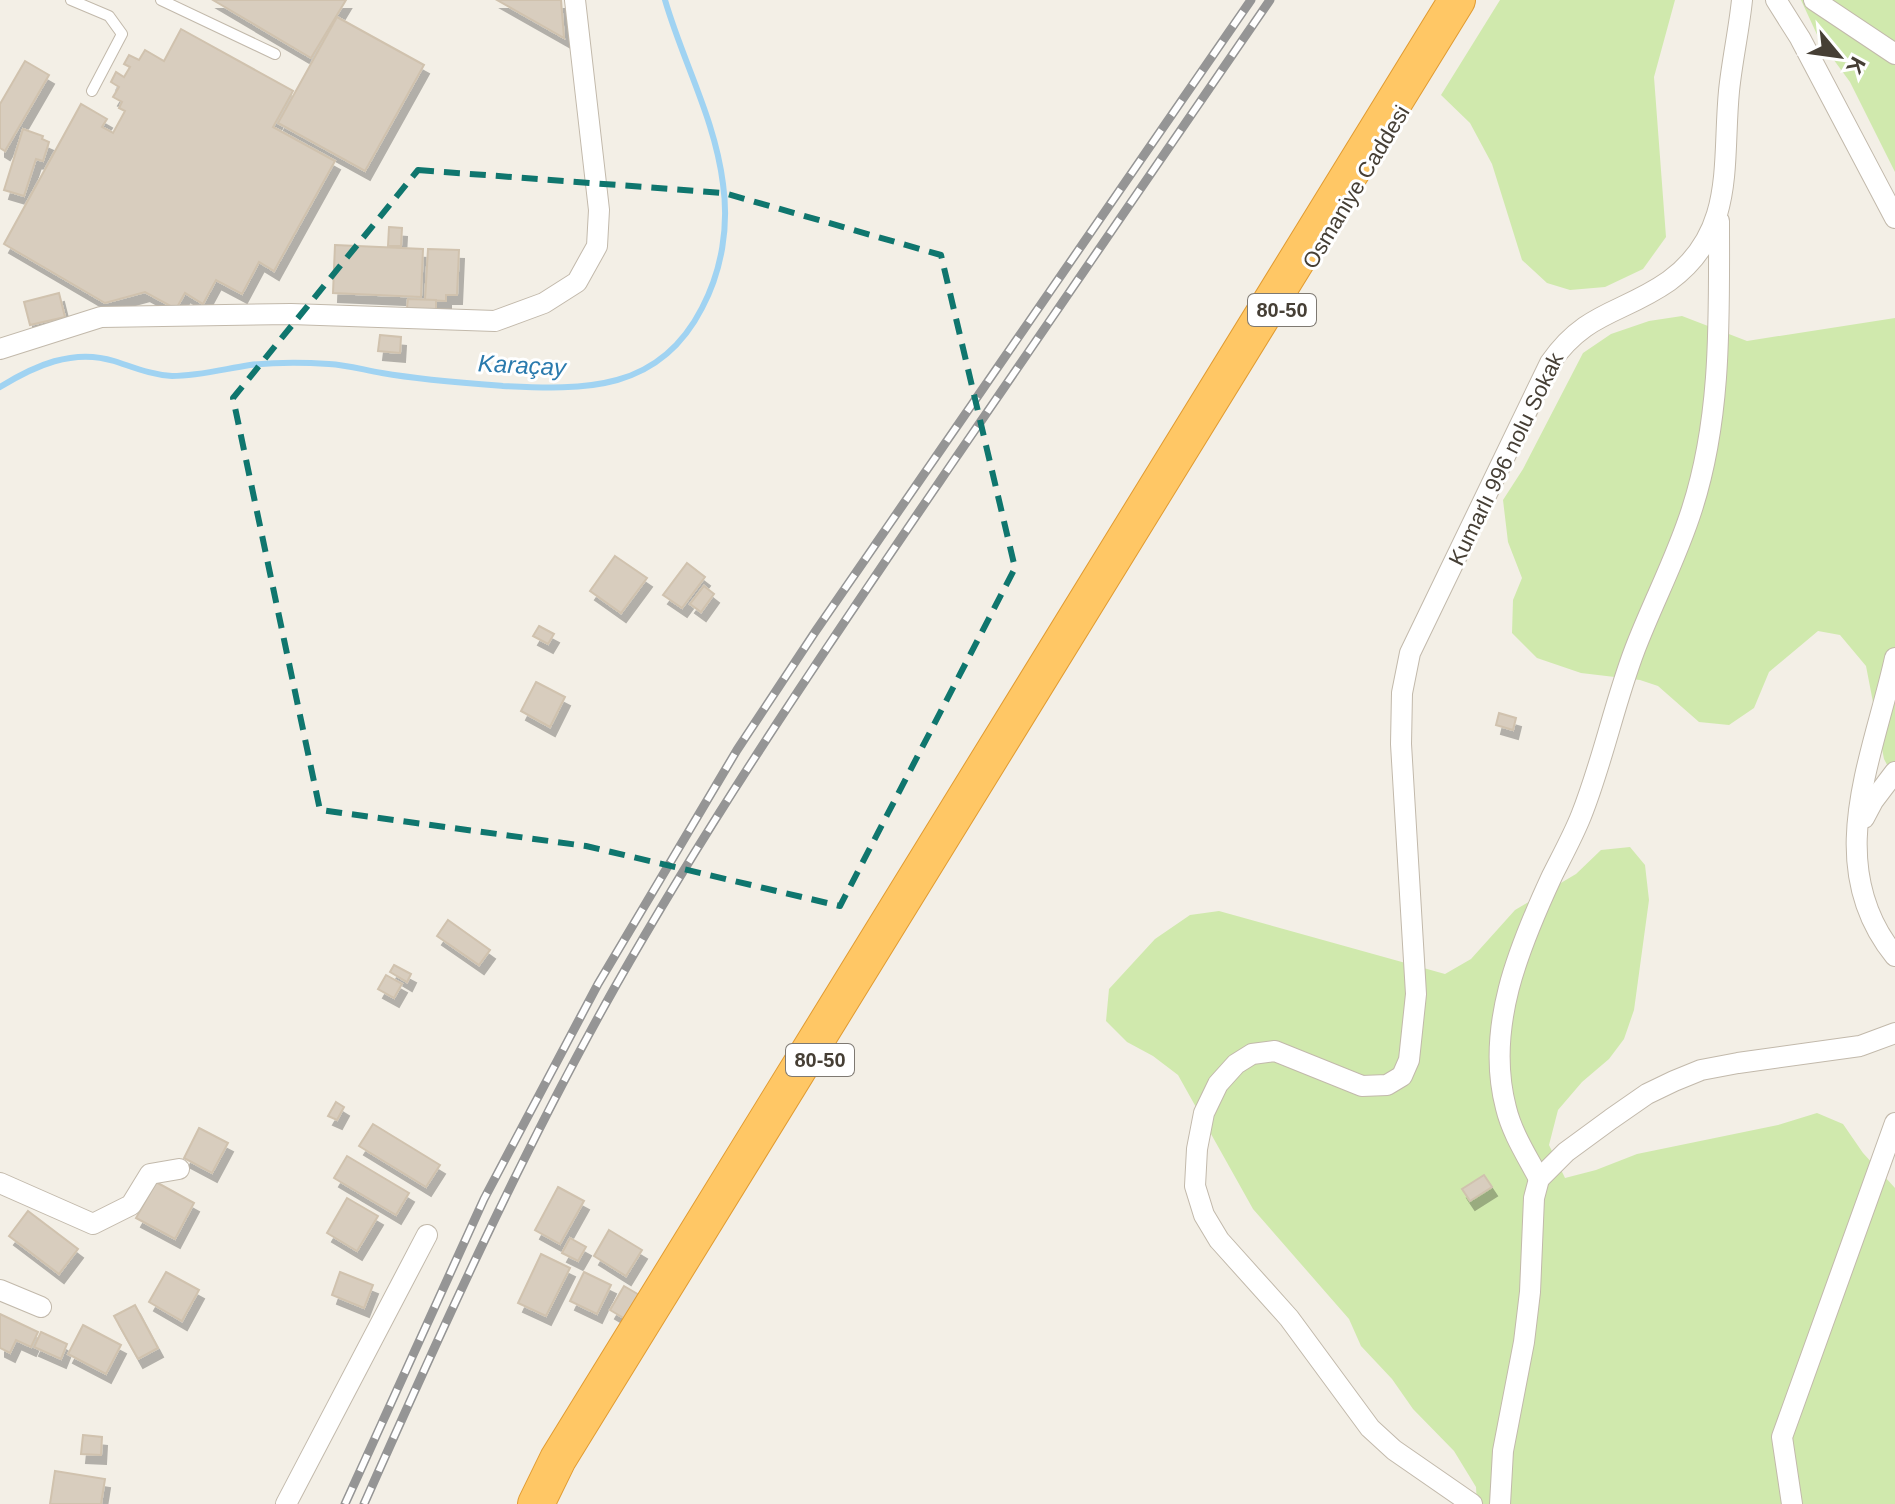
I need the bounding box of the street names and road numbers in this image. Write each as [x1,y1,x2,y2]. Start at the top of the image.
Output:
street label: Osmaniye Caddesi [1297,101,1415,273]
road number: 80-50 [1248,294,1316,326]
street label: Kumarlı 996 nolu Sokak [1444,348,1569,569]
road number: 80-50 [786,1044,854,1076]

